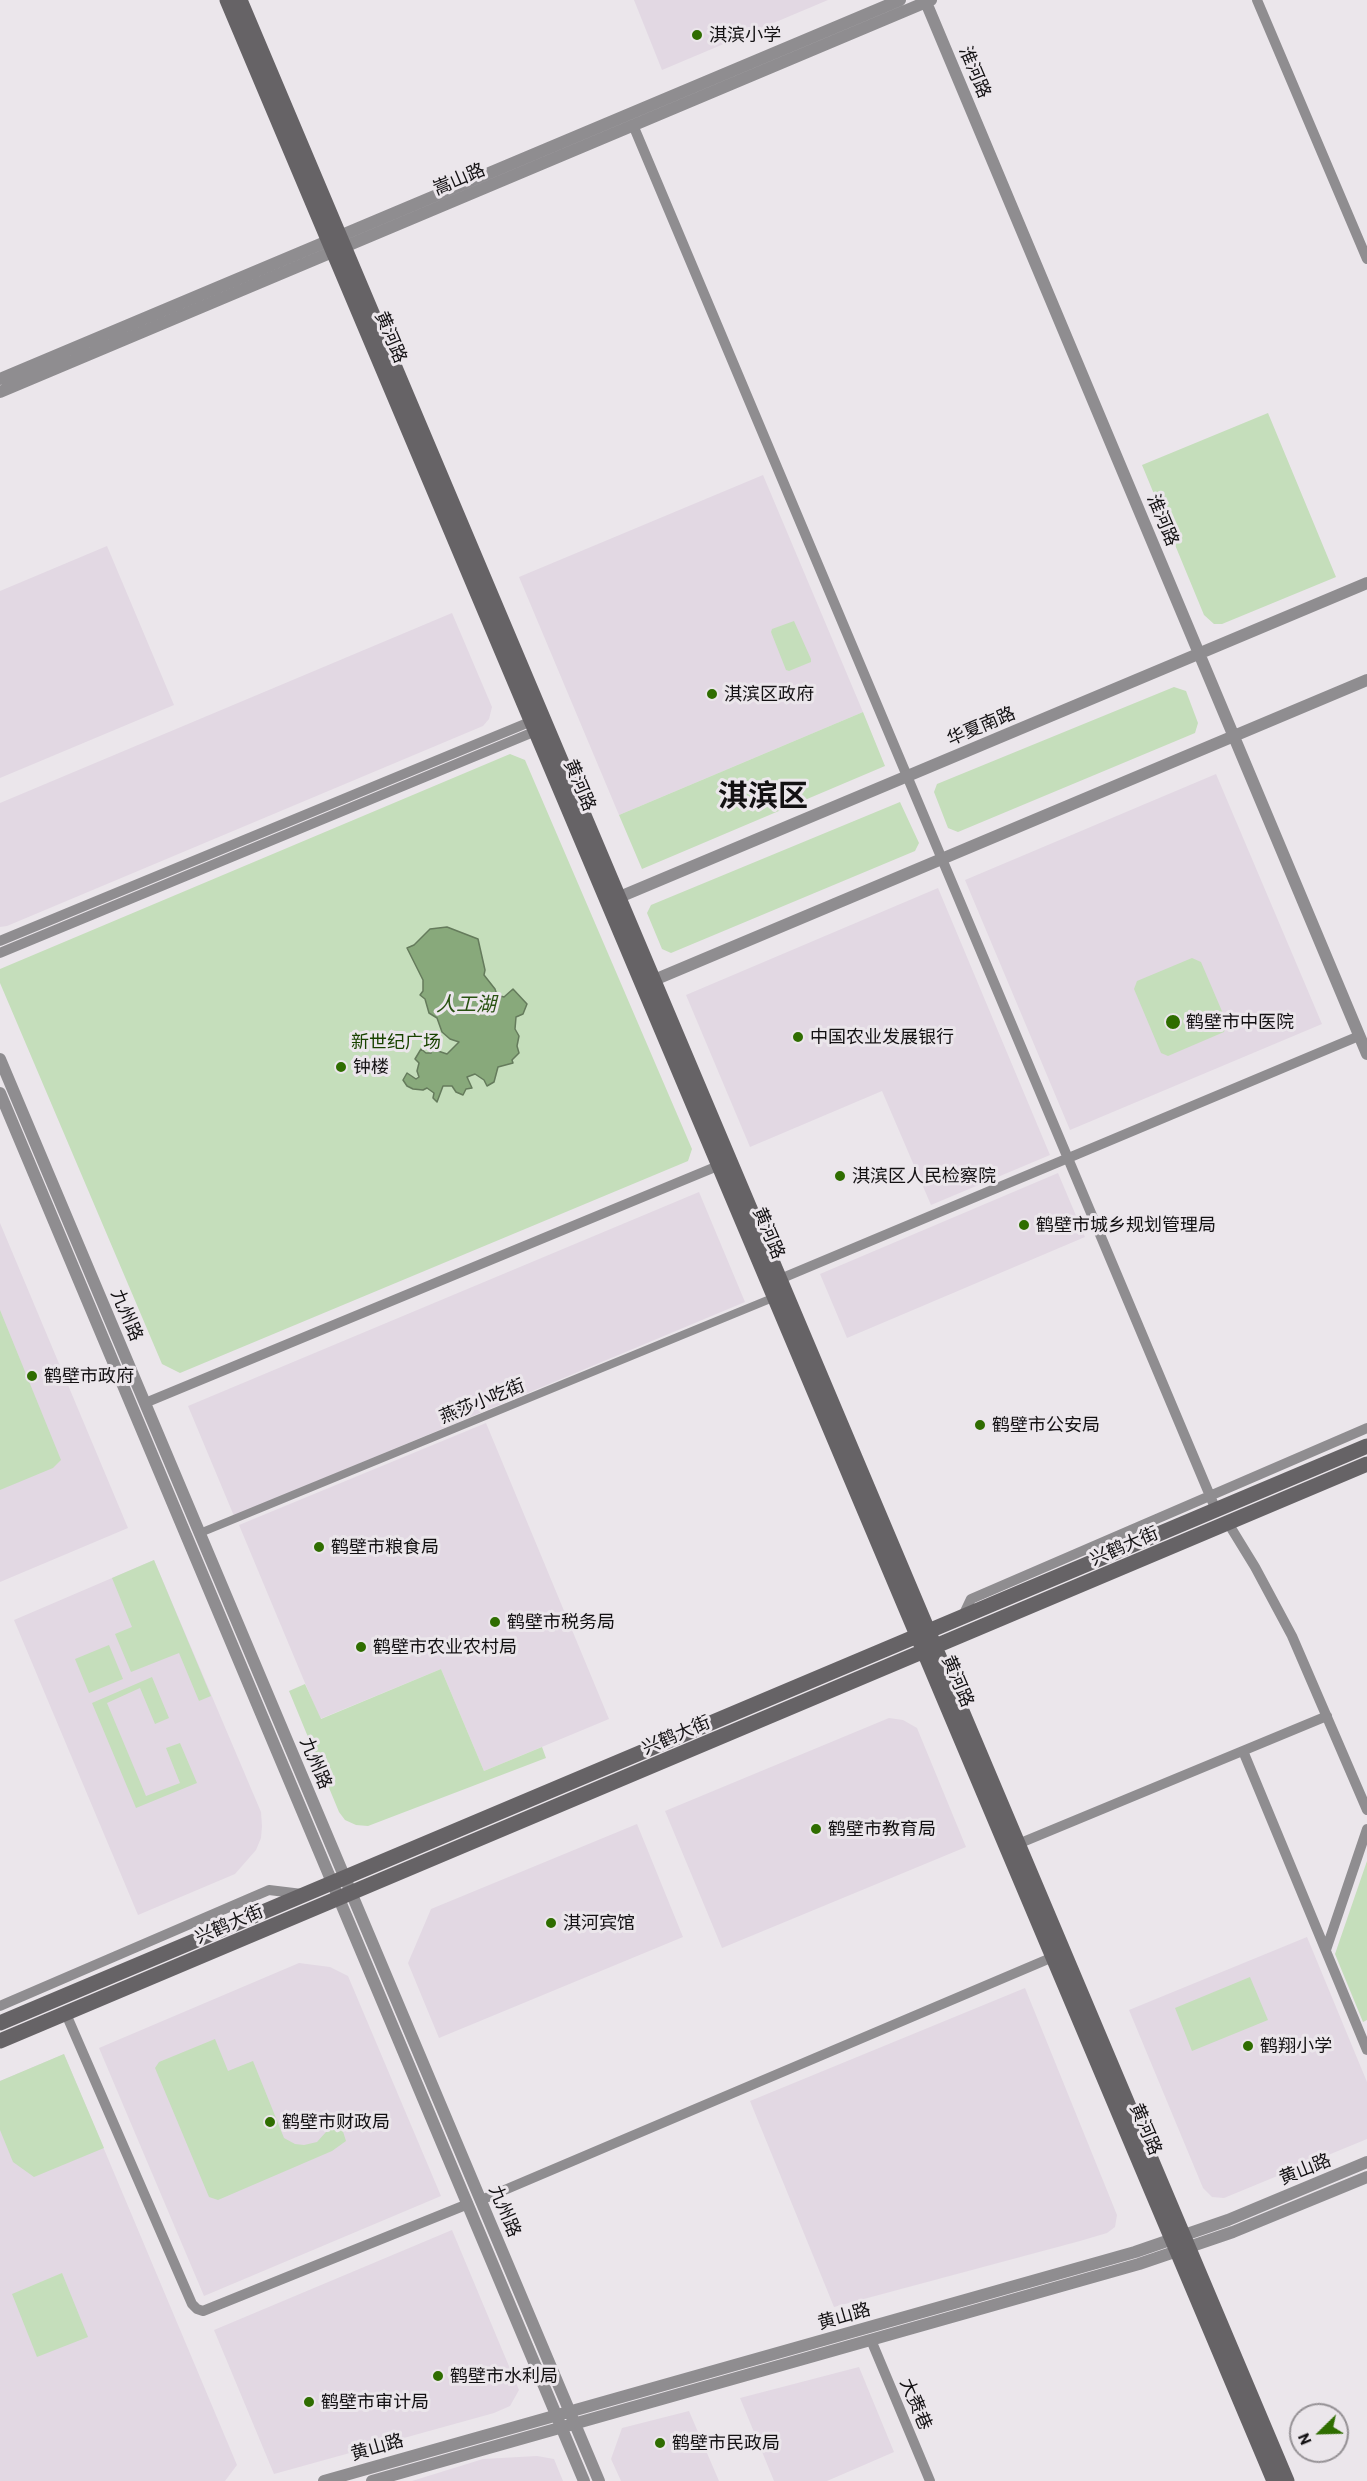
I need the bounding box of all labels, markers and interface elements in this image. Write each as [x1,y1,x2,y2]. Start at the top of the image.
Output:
place label: 淇滨小学 [709,24,781,46]
marker: 淇滨小学 [690,28,704,42]
street label: 淮河路 [955,43,995,101]
street label: 嵩山路 [430,159,488,199]
street label: 黄河路 [371,308,411,366]
street label: 淮河路 [1143,491,1183,549]
place label: 淇滨区政府 [724,683,814,705]
marker: 淇滨区政府 [705,687,719,701]
street label: 华夏南路 [944,702,1018,750]
street label: 黄河路 [560,756,600,814]
district label: 淇滨区 [718,778,808,814]
water label: 人工湖 [436,992,496,1016]
place label: 鹤壁市中医院 [1186,1011,1294,1033]
marker: 鹤壁市中医院 [1164,1013,1182,1031]
place label: 中国农业发展银行 [810,1026,954,1048]
marker: 中国农业发展银行 [791,1030,805,1044]
park label: 新世纪广场 [351,1031,441,1053]
place label: 钟楼 [353,1056,389,1078]
marker: 钟楼 [334,1060,348,1074]
place label: 淇滨区人民检察院 [852,1165,996,1187]
marker: 淇滨区人民检察院 [833,1169,847,1183]
street label: 黄河路 [749,1204,789,1262]
place label: 鹤壁市城乡规划管理局 [1036,1214,1216,1236]
marker: 鹤壁市城乡规划管理局 [1017,1218,1031,1232]
street label: 九州路 [107,1286,147,1344]
place label: 鹤壁市政府 [44,1365,134,1387]
marker: 鹤壁市政府 [25,1369,39,1383]
street label: 燕莎小吃街 [436,1374,528,1428]
place label: 鹤壁市公安局 [992,1414,1100,1436]
marker: 鹤壁市公安局 [973,1418,987,1432]
street label: 兴鹤大街 [1087,1522,1161,1570]
place label: 鹤壁市粮食局 [331,1536,439,1558]
marker: 鹤壁市粮食局 [312,1540,326,1554]
place label: 鹤壁市税务局 [507,1611,615,1633]
marker: 鹤壁市税务局 [488,1615,502,1629]
place label: 鹤壁市农业农村局 [373,1636,517,1658]
marker: 鹤壁市农业农村局 [354,1640,368,1654]
street label: 黄河路 [938,1652,978,1710]
street label: 兴鹤大街 [639,1711,713,1759]
street label: 九州路 [296,1734,336,1792]
place label: 鹤壁市教育局 [828,1818,936,1840]
marker: 鹤壁市教育局 [809,1822,823,1836]
street label: 兴鹤大街 [192,1900,266,1948]
place label: 淇河宾馆 [563,1912,635,1934]
marker: 淇河宾馆 [544,1916,558,1930]
place label: 鹤翔小学 [1260,2035,1332,2057]
marker: 鹤翔小学 [1241,2039,1255,2053]
street label: 黄河路 [1126,2100,1166,2158]
place label: 鹤壁市财政局 [282,2111,390,2133]
marker: 鹤壁市财政局 [263,2115,277,2129]
street label: 黄山路 [1276,2149,1334,2189]
street label: 九州路 [485,2182,525,2240]
street label: 黄山路 [815,2298,873,2334]
place label: 鹤壁市水利局 [450,2365,558,2387]
marker: 鹤壁市水利局 [431,2369,445,2383]
street label: 大赉巷 [896,2375,936,2433]
place label: 鹤壁市审计局 [321,2391,429,2413]
marker: 鹤壁市审计局 [302,2395,316,2409]
north arrow [1289,2403,1349,2463]
street label: 黄山路 [348,2429,406,2465]
text: N [1293,2431,1315,2448]
place label: 鹤壁市民政局 [672,2432,780,2454]
marker: 鹤壁市民政局 [653,2436,667,2450]

